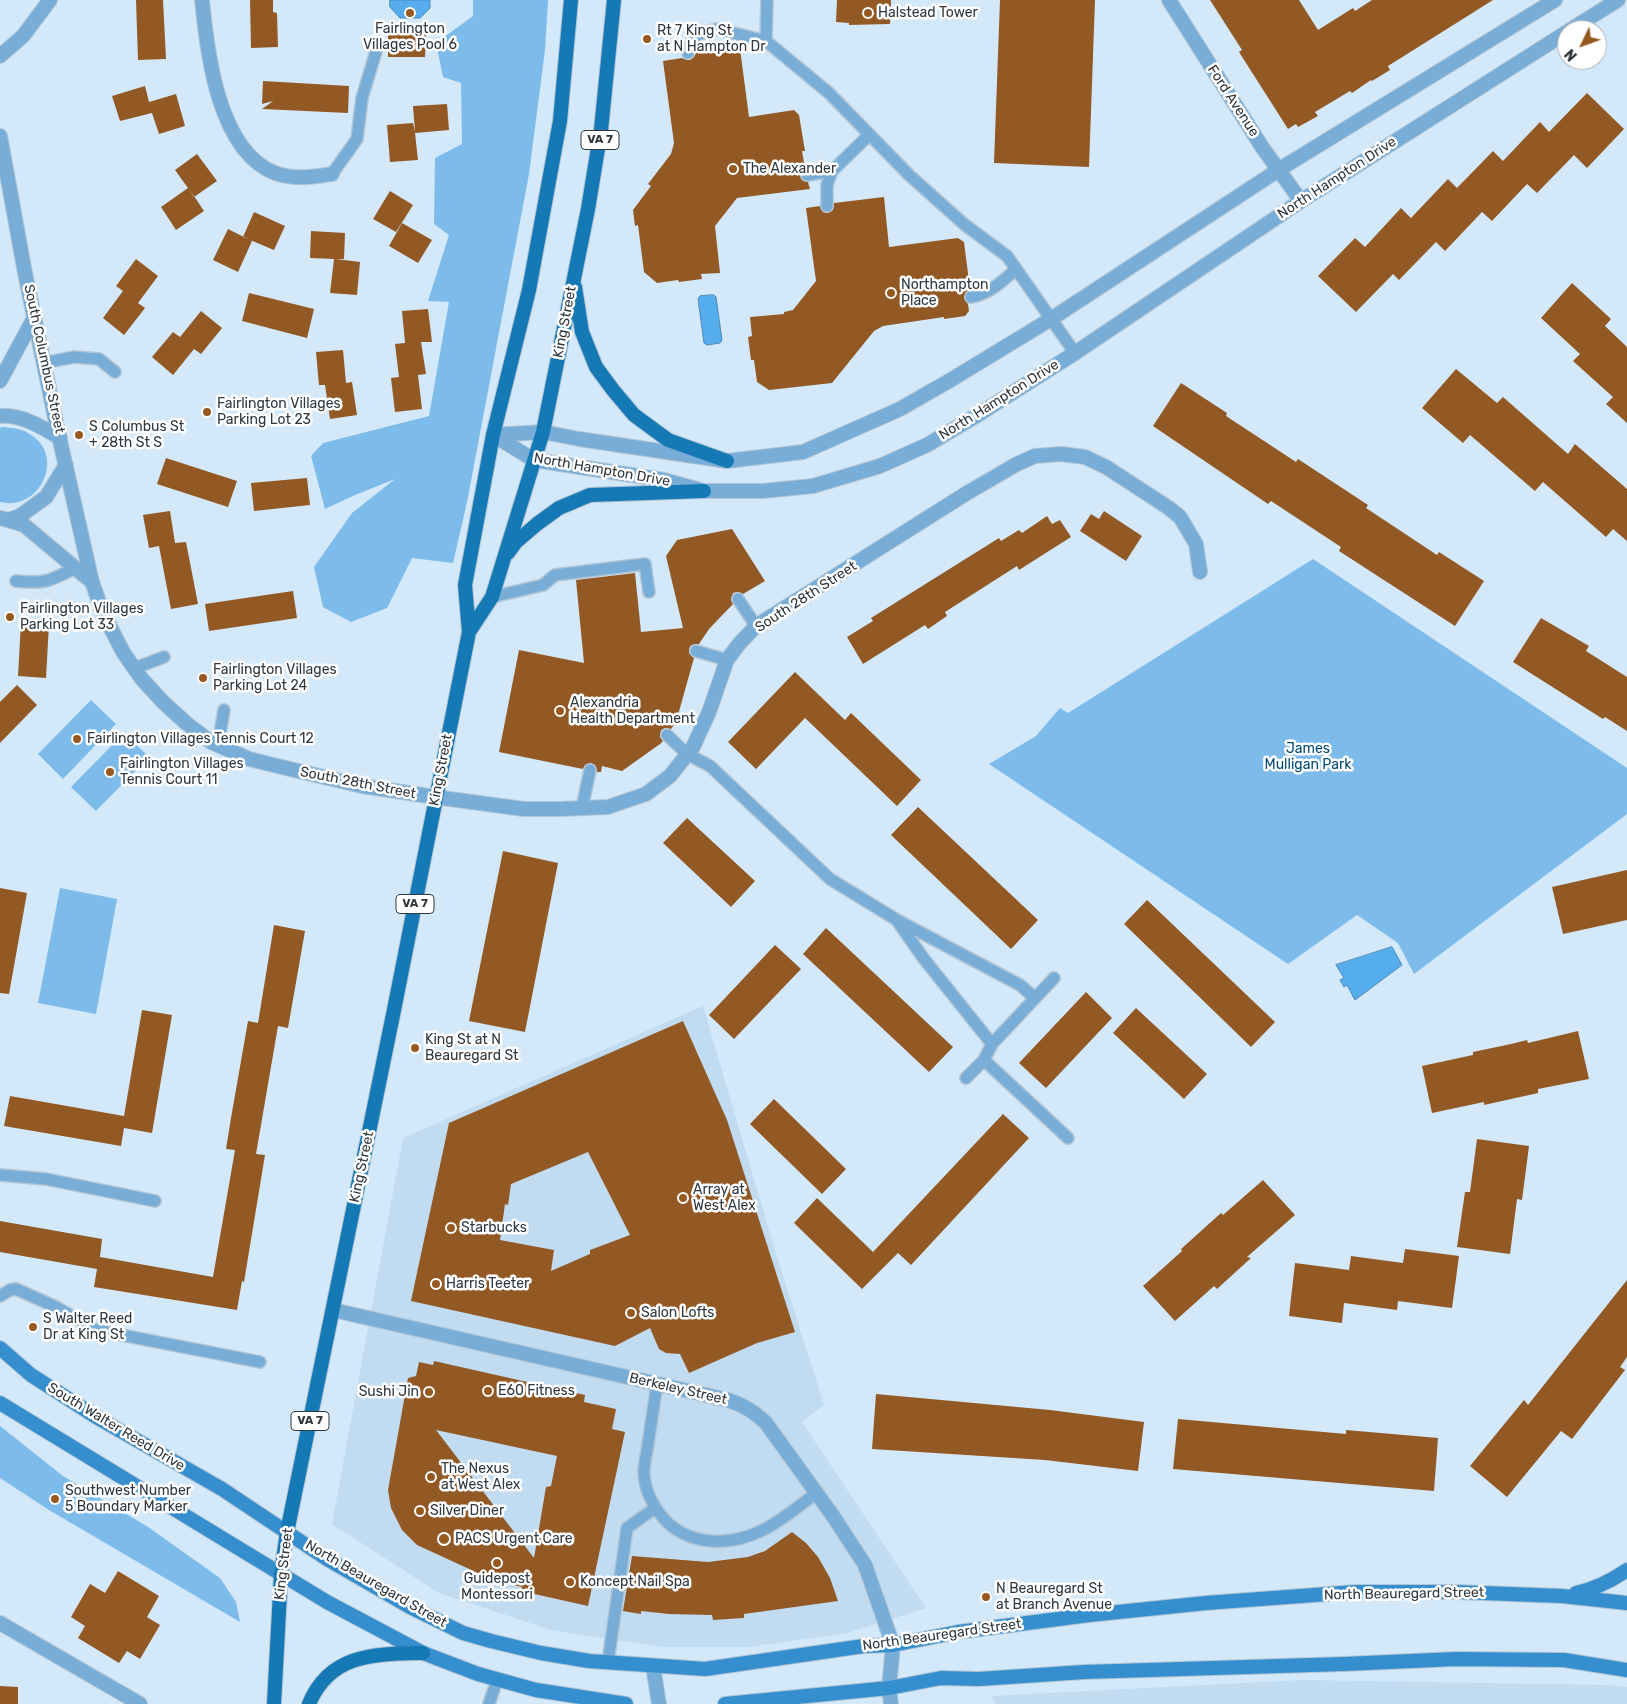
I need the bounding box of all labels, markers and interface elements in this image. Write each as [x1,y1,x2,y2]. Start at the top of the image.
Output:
place label: Halstead Tower [878,5,978,21]
marker: Fairlington Villages Pool 6 [404,7,416,19]
marker: Halstead Tower [862,7,874,19]
north arrow [1557,20,1607,70]
place label: Fairlington Villages Pool 6 [363,21,457,54]
place label: Rt 7 King St at N Hampton Dr [657,23,766,56]
marker: Rt 7 King St at N Hampton Dr [641,33,653,45]
text: N [1562,45,1581,64]
street label: Ford Avenue [1204,62,1262,140]
road number: VA 7 [581,130,619,150]
street label: North Hampton Drive [1275,133,1399,223]
place label: The Alexander [743,161,836,177]
marker: The Alexander [727,163,739,175]
place label: Northampton Place [901,277,989,310]
street label: South Columbus Street [20,283,68,435]
street label: King Street [550,285,580,359]
marker: Northampton Place [885,287,897,299]
street label: North Hampton Drive [936,356,1062,444]
place label: Fairlington Villages Parking Lot 23 [217,396,341,428]
marker: Fairlington Villages Parking Lot 23 [201,406,213,418]
place label: S Columbus St + 28th St S [89,419,184,452]
marker: S Columbus St + 28th St S [73,429,85,441]
street label: North Hampton Drive [533,450,671,490]
street label: South 28th Street [752,558,860,636]
place label: Fairlington Villages Parking Lot 33 [20,601,144,634]
marker: Fairlington Villages Parking Lot 33 [4,611,16,623]
place label: Fairlington Villages Parking Lot 24 [213,662,337,694]
marker: Fairlington Villages Parking Lot 24 [197,672,209,684]
place label: Alexandria Health Department [570,695,695,728]
marker: Alexandria Health Department [554,705,566,717]
place label: Fairlington Villages Tennis Court 12 [87,731,314,747]
marker: Fairlington Villages Tennis Court 12 [71,733,83,745]
street label: King Street [426,733,456,807]
park label: James Mulligan Park [1265,741,1351,774]
place label: Fairlington Villages Tennis Court 11 [120,756,244,789]
street label: South 28th Street [299,764,417,802]
marker: Fairlington Villages Tennis Court 11 [104,766,116,778]
road number: VA 7 [396,894,434,914]
place label: King St at N Beauregard St [425,1032,519,1064]
marker: King St at N Beauregard St [409,1042,421,1054]
street label: King Street [346,1130,378,1204]
place label: Array at West Alex [693,1182,756,1214]
marker: Array at West Alex [677,1192,689,1204]
place label: Starbucks [461,1220,527,1236]
marker: Starbucks [445,1222,457,1234]
place label: Harris Teeter [446,1276,529,1292]
marker: Harris Teeter [430,1278,442,1290]
place label: Salon Lofts [641,1305,714,1321]
marker: Salon Lofts [625,1307,637,1319]
place label: S Walter Reed Dr at King St [43,1311,132,1344]
marker: S Walter Reed Dr at King St [27,1321,39,1333]
street label: Berkeley Street [627,1370,729,1408]
street label: South Walter Reed Drive [44,1379,188,1475]
place label: E60 Fitness [498,1383,575,1399]
place label: Sushi Jin [359,1384,419,1400]
marker: E60 Fitness [482,1385,494,1397]
marker: Sushi Jin [423,1386,435,1398]
road number: VA 7 [291,1412,329,1430]
place label: The Nexus at West Alex [441,1461,520,1494]
marker: The Nexus at West Alex [425,1471,437,1483]
place label: Southwest Number 5 Boundary Marker [65,1483,191,1515]
marker: Southwest Number 5 Boundary Marker [49,1493,61,1505]
place label: Silver Diner [430,1503,504,1519]
marker: Silver Diner [414,1505,426,1517]
street label: King Street [271,1527,297,1601]
place label: PACS Urgent Care [455,1531,573,1547]
marker: PACS Urgent Care [437,1532,451,1546]
street label: North Beauregard Street [302,1537,450,1631]
marker: Guidepost Montessori [491,1557,503,1569]
place label: Guidepost Montessori [461,1571,533,1604]
place label: Koncept Nail Spa [580,1574,690,1590]
marker: Koncept Nail Spa [564,1576,576,1588]
place label: N Beauregard St at Branch Avenue [996,1581,1112,1614]
street label: North Beauregard Street [1324,1584,1484,1604]
marker: N Beauregard St at Branch Avenue [980,1591,992,1603]
street label: North Beauregard Street [861,1616,1023,1654]

